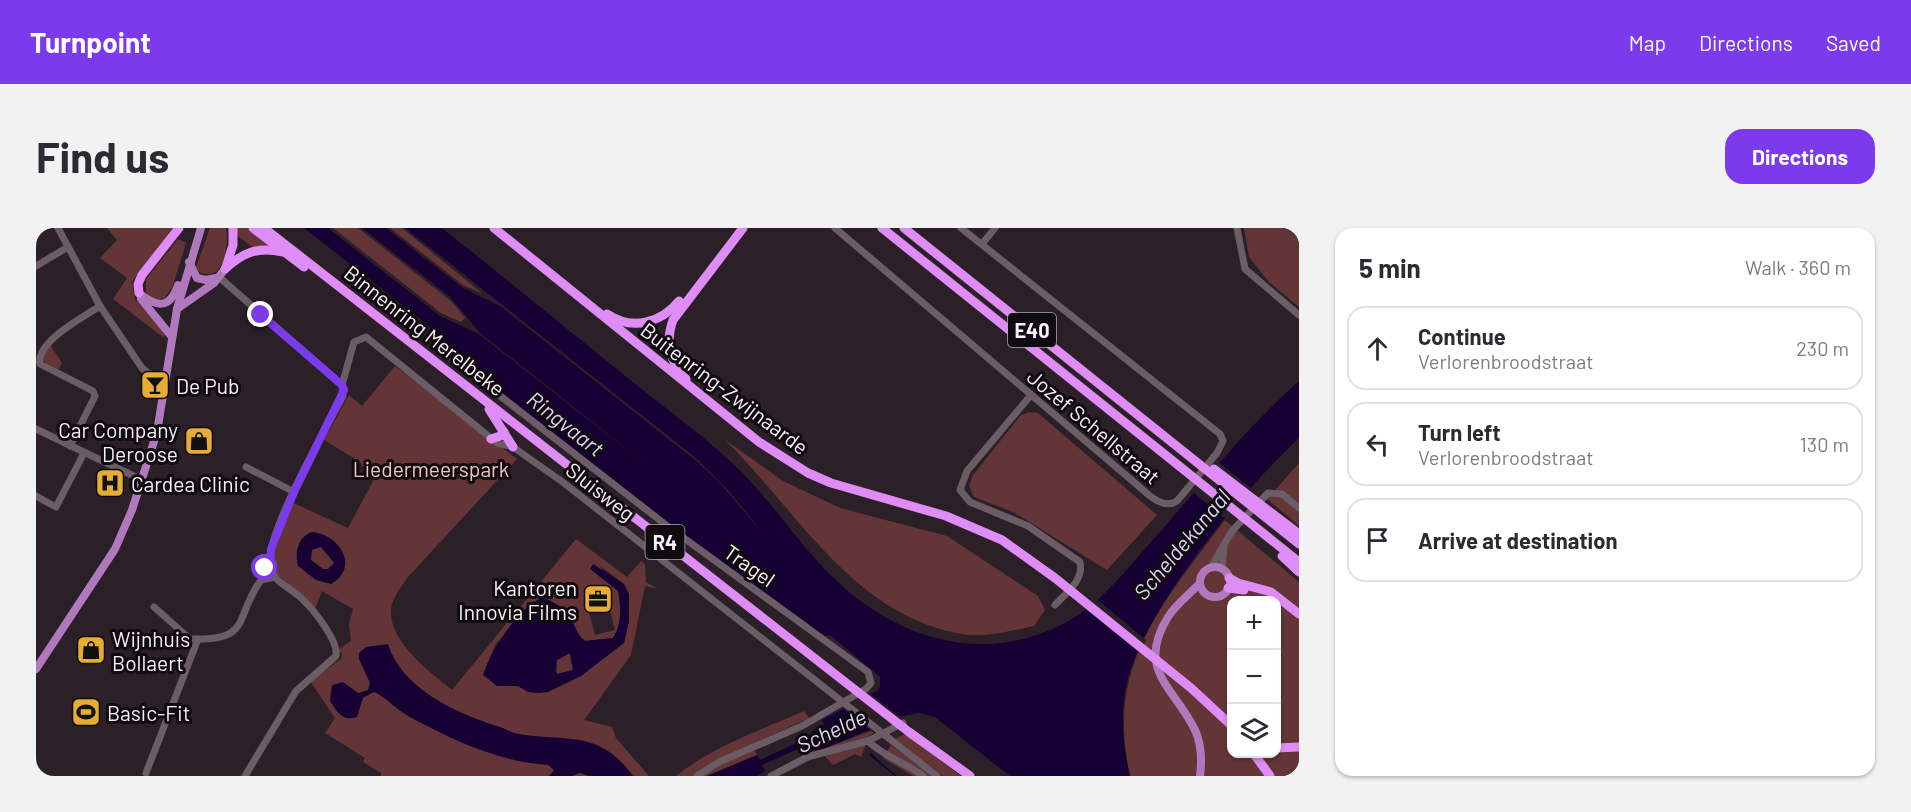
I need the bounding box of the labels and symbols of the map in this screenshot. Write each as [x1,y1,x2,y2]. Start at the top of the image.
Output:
street label: Binnenring Merelbeke [340,260,510,400]
route end [247,301,273,327]
road number: E40 [1008,313,1056,347]
street label: Buitenring-Zwijnaarde [636,317,814,459]
street label: Jozef Schellstraat [1023,363,1165,489]
bar icon: De Pub [139,369,171,401]
place label: De Pub [176,373,240,398]
water label: Ringvaart [522,385,610,461]
place label: Car Company Deroose [58,417,178,466]
shop icon: Car Company Deroose [183,425,215,457]
park label: Liedermeerspark [353,456,509,481]
street label: Sluisweg [562,456,640,526]
hospital icon: Cardea Clinic [94,467,126,499]
place label: Cardea Clinic [131,471,250,496]
water label: Scheldekanaal [1127,484,1235,604]
road number: R4 [646,525,684,559]
street label: Tragel [720,539,780,591]
route start [251,554,277,580]
place label: Kantoren Innovia Films [458,575,577,624]
office icon: Kantoren Innovia Films [582,583,614,615]
place label: Wijnhuis Bollaert [112,626,190,675]
shop icon: Wijnhuis Bollaert [75,634,107,666]
sports icon: Basic-Fit [70,696,102,728]
place label: Basic-Fit [107,700,190,725]
water label: Schelde [792,703,870,757]

